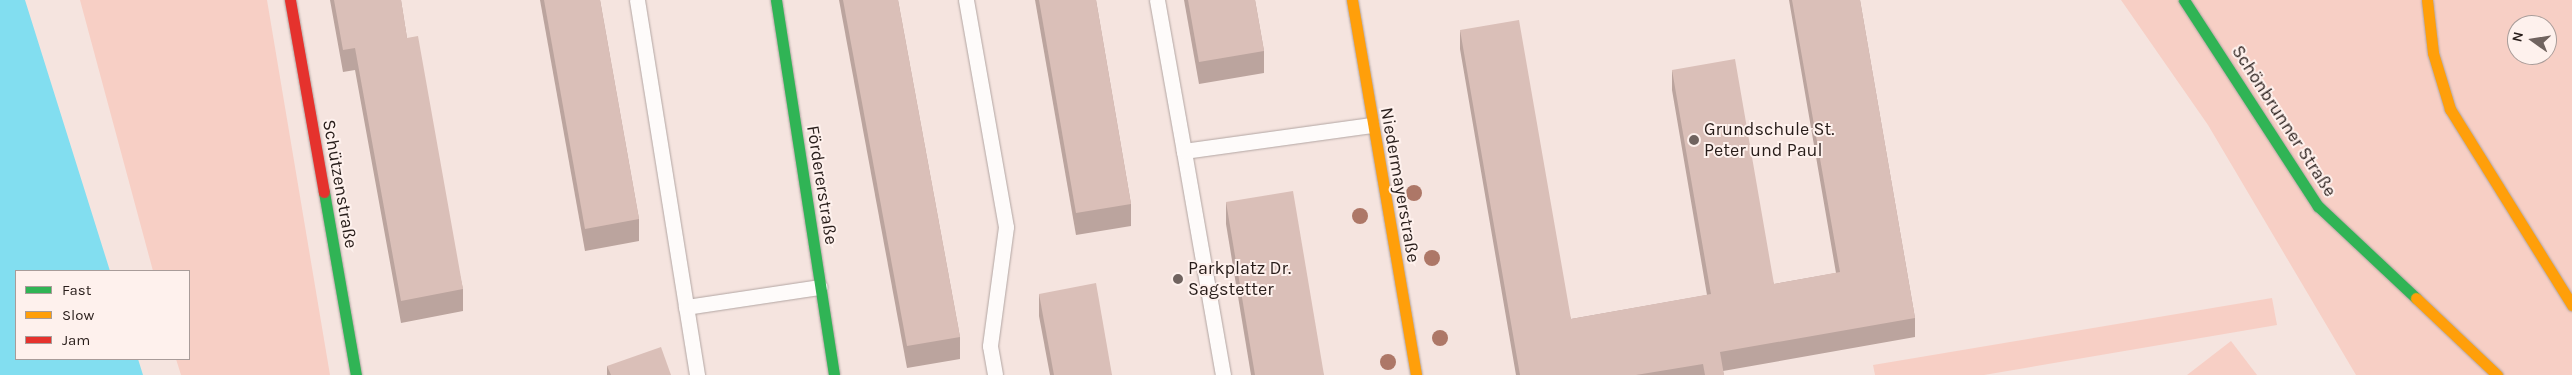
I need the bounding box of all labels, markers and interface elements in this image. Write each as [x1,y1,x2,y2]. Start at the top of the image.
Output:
north arrow [2507,15,2557,65]
text: N [2508,30,2527,44]
street label: Schönbrunner Straße [2227,41,2341,201]
street label: Niedermayerstraße [1376,106,1424,264]
street label: Schützenstraße [318,118,362,250]
place label: Grundschule St. Peter und Paul [1704,119,1834,162]
street label: Fördererstraße [802,124,842,246]
marker: Grundschule St. Peter und Paul [1688,134,1700,146]
place label: Parkplatz Dr. Sagstetter [1188,258,1291,300]
legend [15,270,190,360]
marker: Parkplatz Dr. Sagstetter [1172,273,1184,285]
text: Fast [62,281,91,299]
text: Slow [62,306,94,324]
text: Jam [62,331,90,349]

